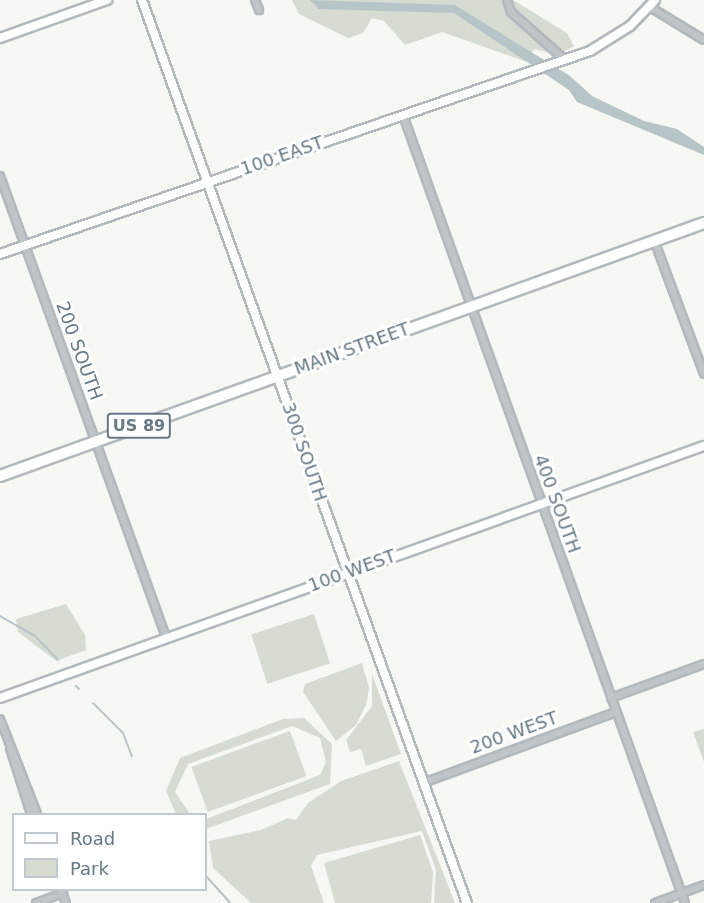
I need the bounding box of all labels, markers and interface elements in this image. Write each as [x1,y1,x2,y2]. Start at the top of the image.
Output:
street label: 100 EAST [238,132,326,180]
street label: 200 SOUTH [51,299,107,403]
street label: MAIN STREET [291,318,413,380]
street label: 300 SOUTH [277,400,331,504]
road number: US 89 [106,413,172,439]
street label: 400 SOUTH [529,452,585,556]
street label: 100 WEST [305,545,399,597]
street label: 200 WEST [467,707,561,759]
legend [12,813,207,891]
text: Road [70,828,115,849]
text: Park [70,858,109,879]

